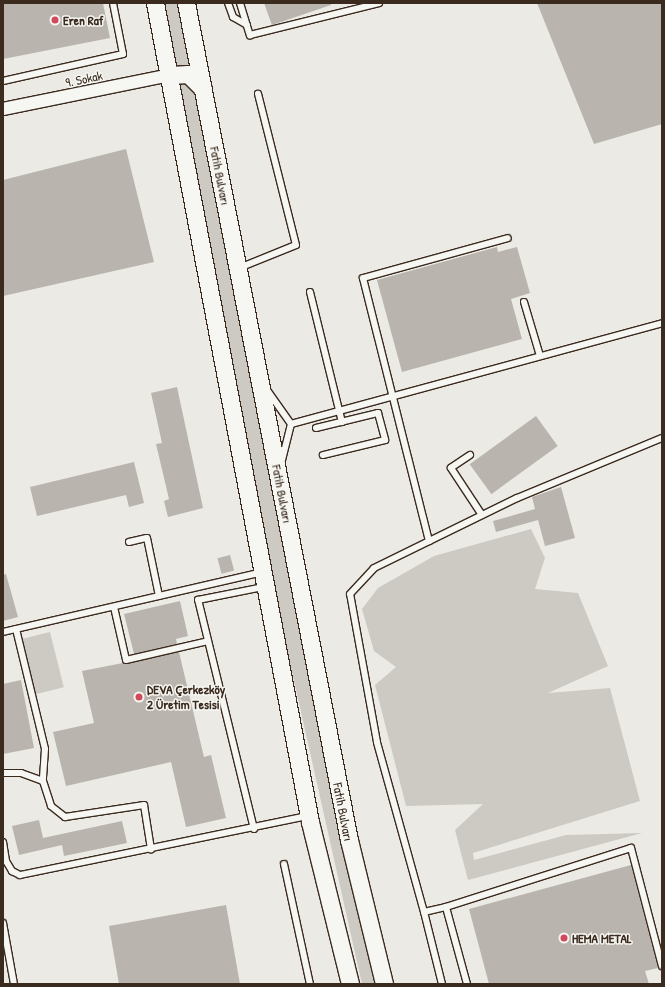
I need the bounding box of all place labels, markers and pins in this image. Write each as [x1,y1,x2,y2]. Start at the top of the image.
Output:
place label: Eren Raf [63,12,103,28]
marker: Eren Raf [50,15,60,25]
place label: DEVA Çerkezköy 2 Üretim Tesisi [147,682,225,713]
marker: DEVA Çerkezköy 2 Üretim Tesisi [134,692,144,702]
place label: HEMA METAL [572,930,632,946]
marker: HEMA METAL [559,933,569,943]

